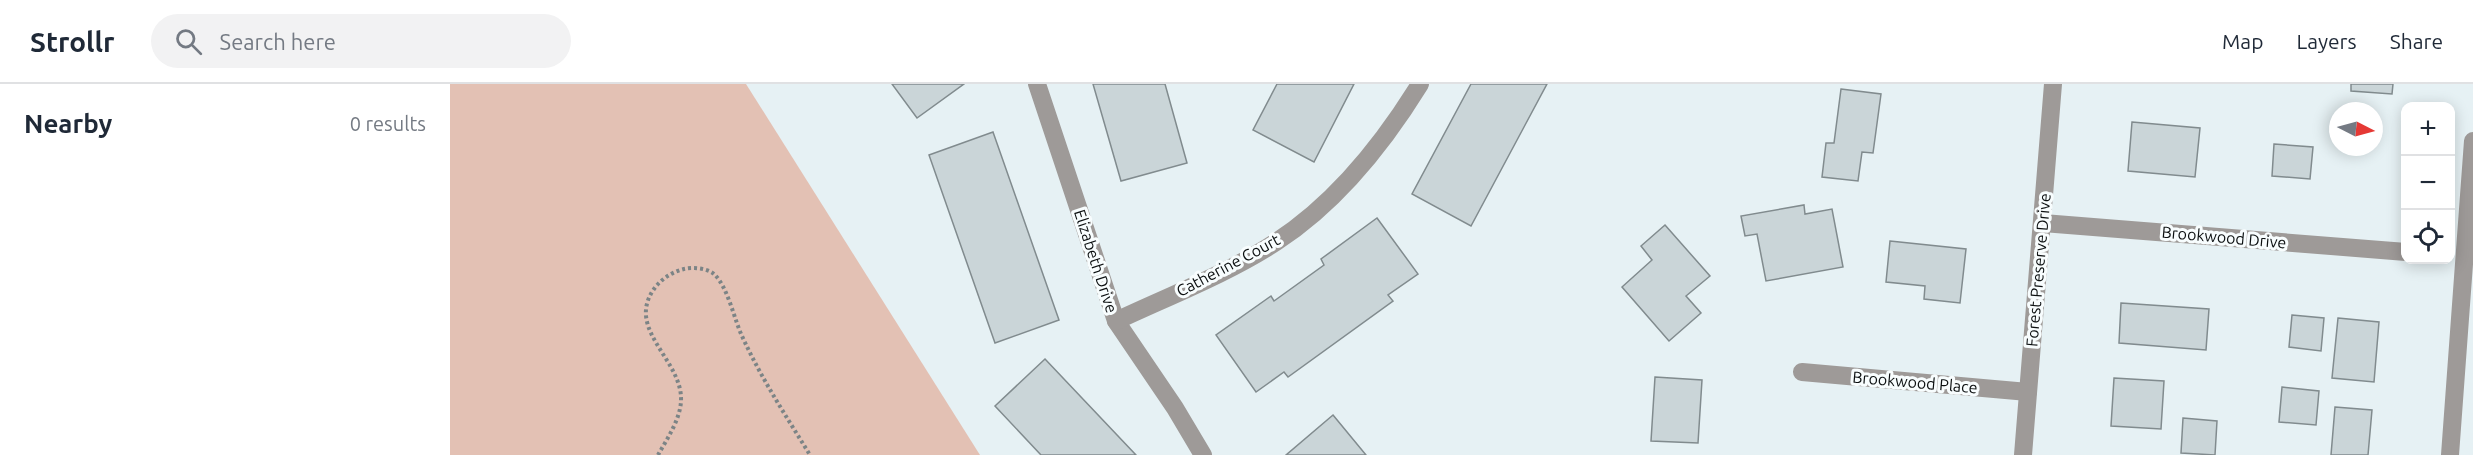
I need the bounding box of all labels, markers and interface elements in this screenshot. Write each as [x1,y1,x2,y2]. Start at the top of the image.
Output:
search box [151,14,571,68]
icon: search [172,25,205,58]
text: Strollr [30,26,115,57]
text: Search here [220,29,336,54]
text: Map [2222,29,2263,53]
text: Layers [2296,29,2357,53]
text: Share [2390,29,2443,53]
north arrow [2329,102,2383,156]
map controls [2401,102,2455,264]
button: + [2401,102,2455,156]
text: Nearby [24,109,112,138]
text: 0 results [350,112,426,135]
button: − [2401,156,2455,210]
street label: Forest Preserve Drive [2022,192,2054,348]
street label: Elizabeth Drive [1071,207,1121,315]
button: locate [2401,210,2455,264]
street label: Brookwood Drive [2161,223,2287,251]
street label: Catherine Court [1173,230,1283,300]
street label: Brookwood Place [1852,368,1978,396]

